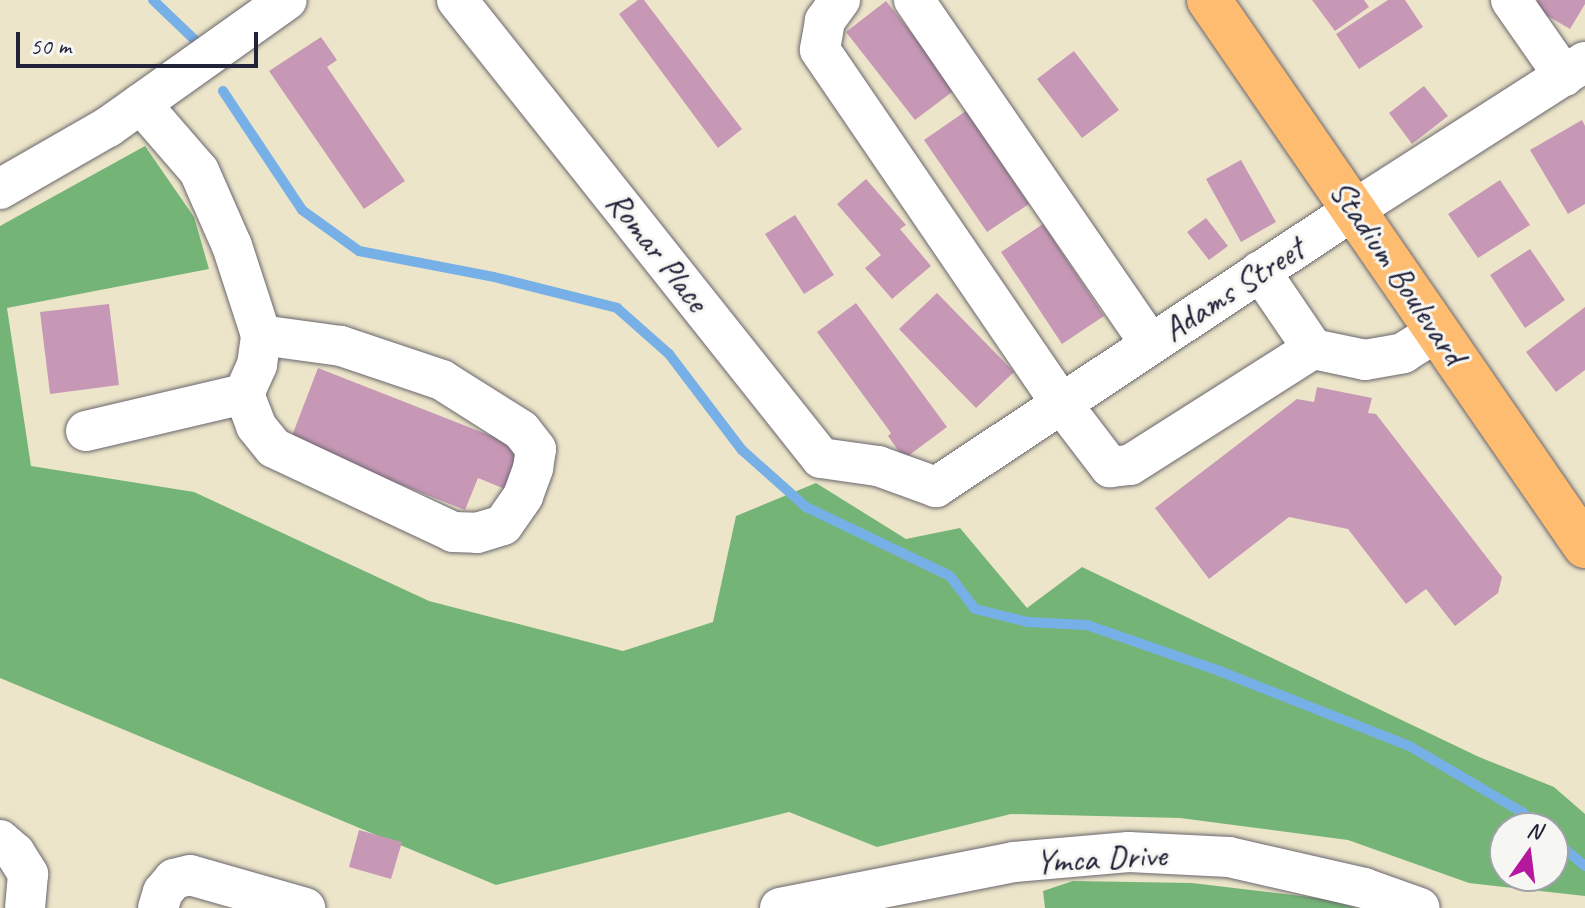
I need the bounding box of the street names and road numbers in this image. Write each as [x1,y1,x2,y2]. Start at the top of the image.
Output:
street label: Stadium Boulevard [1321,172,1475,372]
street label: Romar Place [598,182,718,320]
street label: Adams Street [1155,228,1311,350]
street label: Ymca Drive [1034,834,1168,882]

